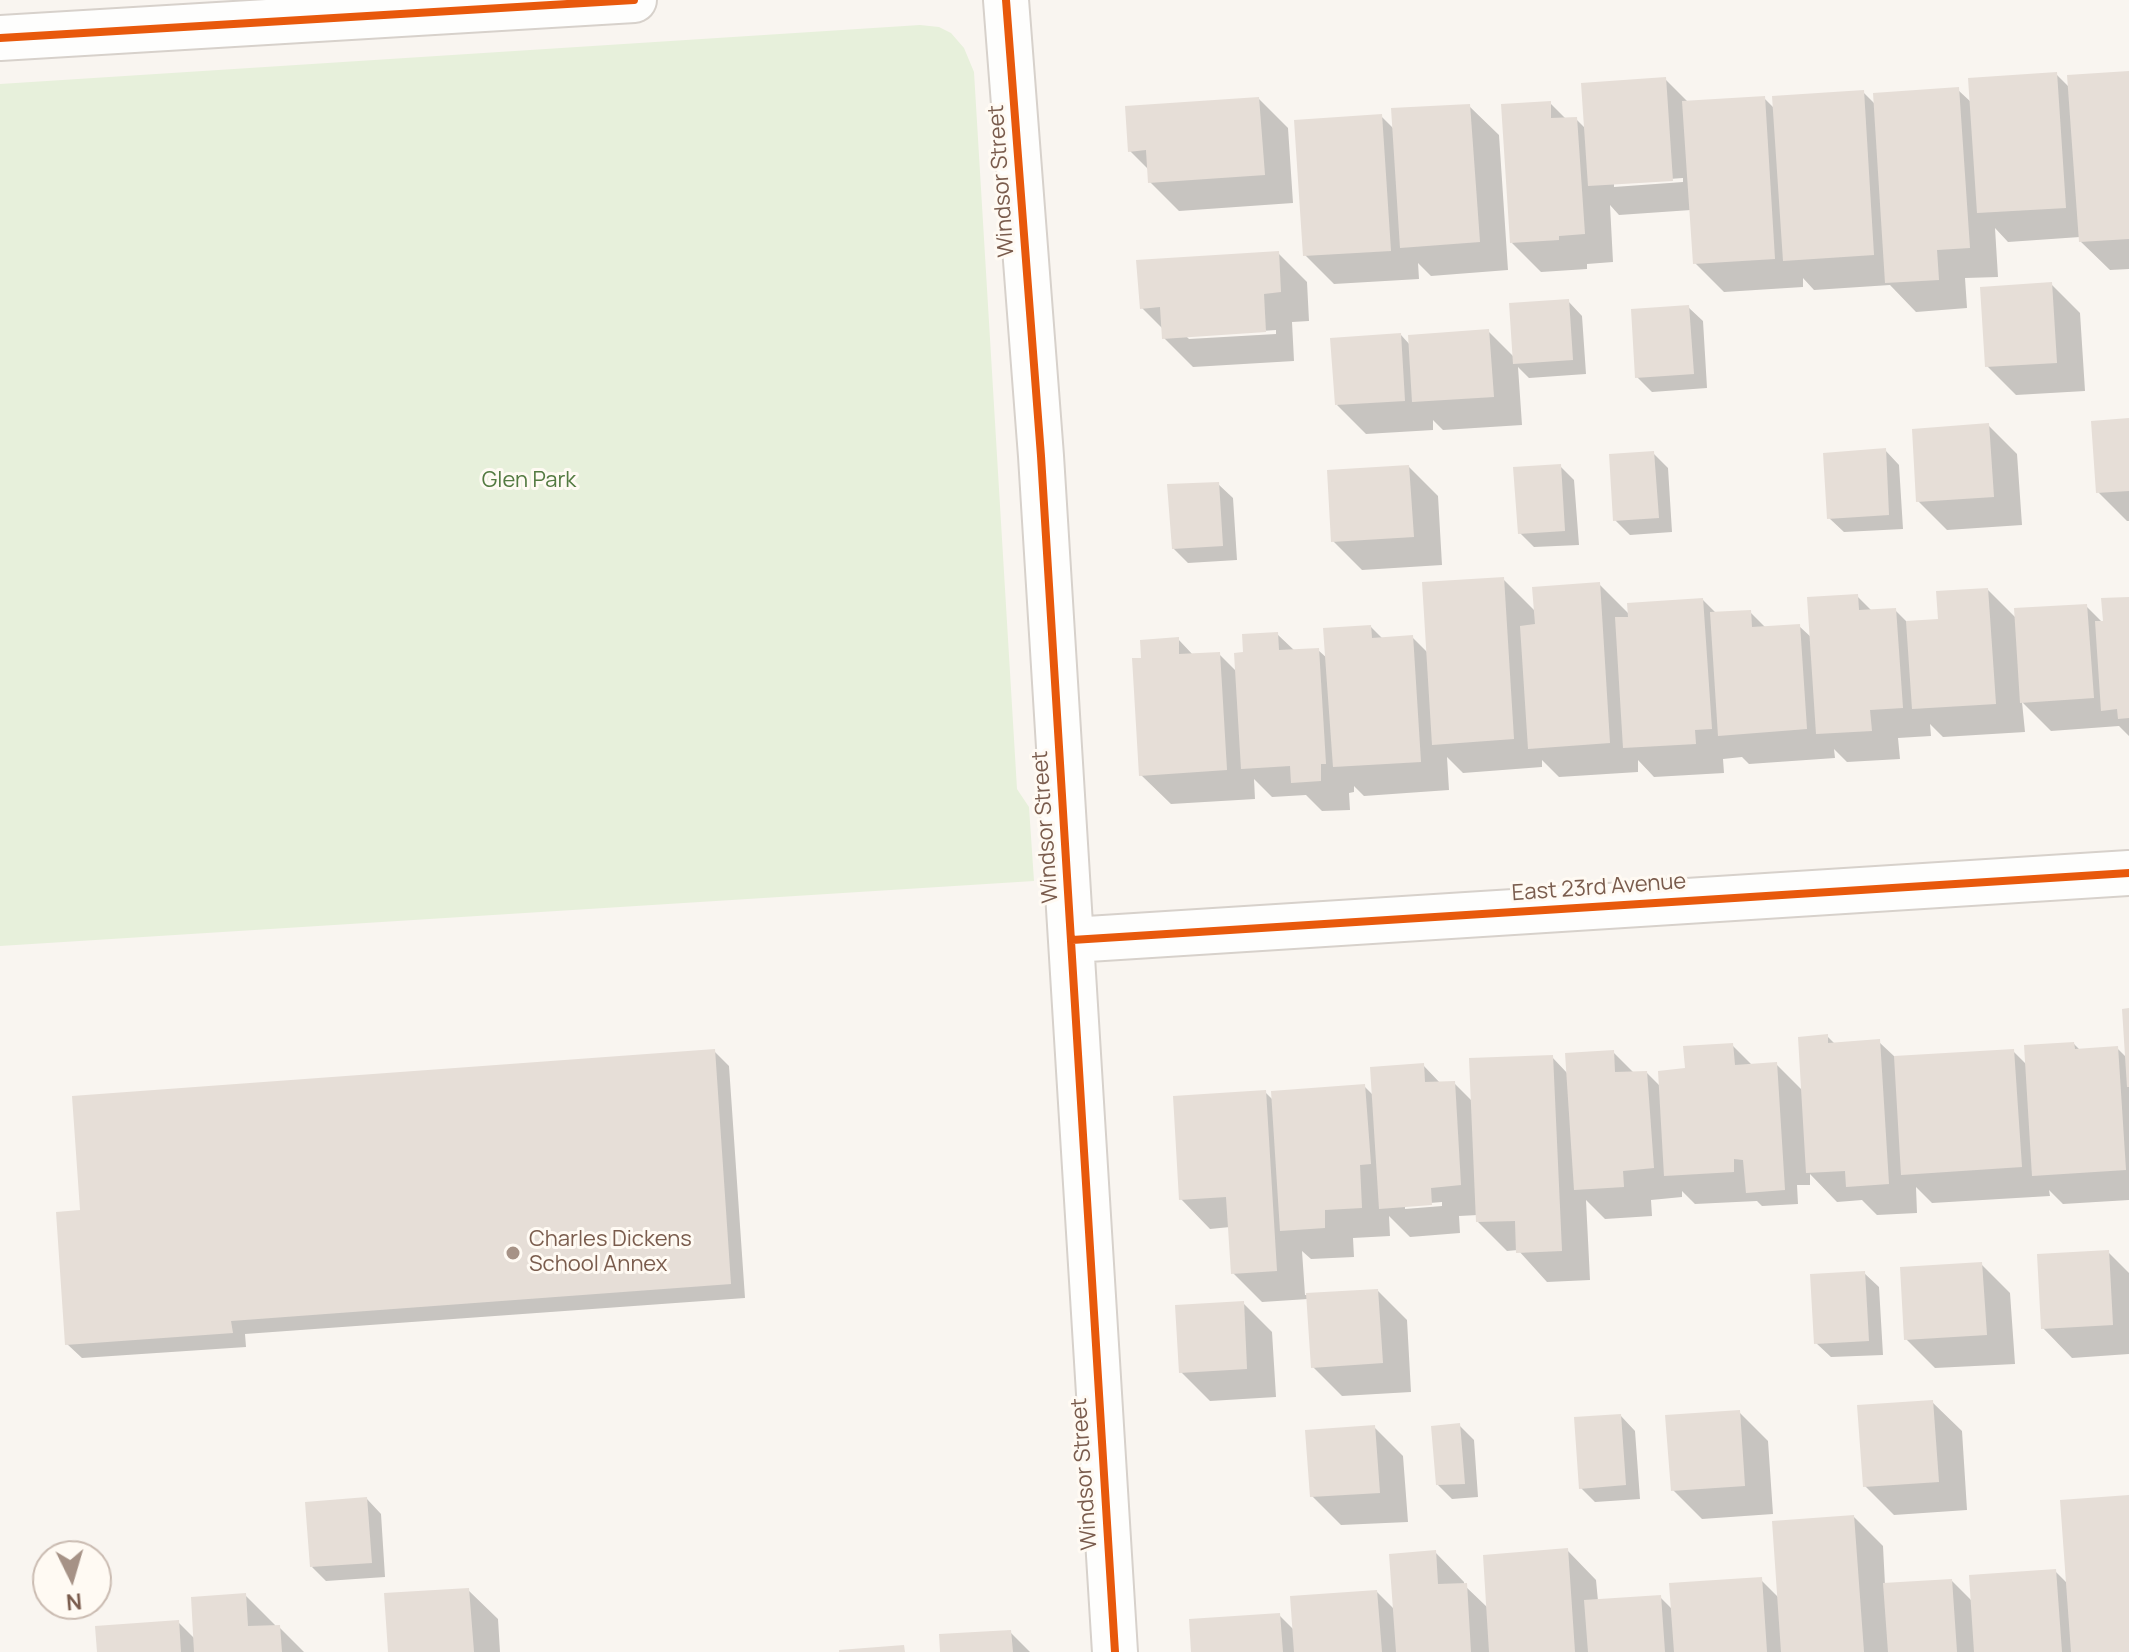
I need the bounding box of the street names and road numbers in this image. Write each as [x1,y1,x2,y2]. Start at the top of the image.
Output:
street label: Windsor Street [984,104,1020,258]
street label: Windsor Street [1028,750,1064,904]
street label: East 23rd Avenue [1511,869,1687,907]
street label: Windsor Street [1067,1397,1103,1551]

